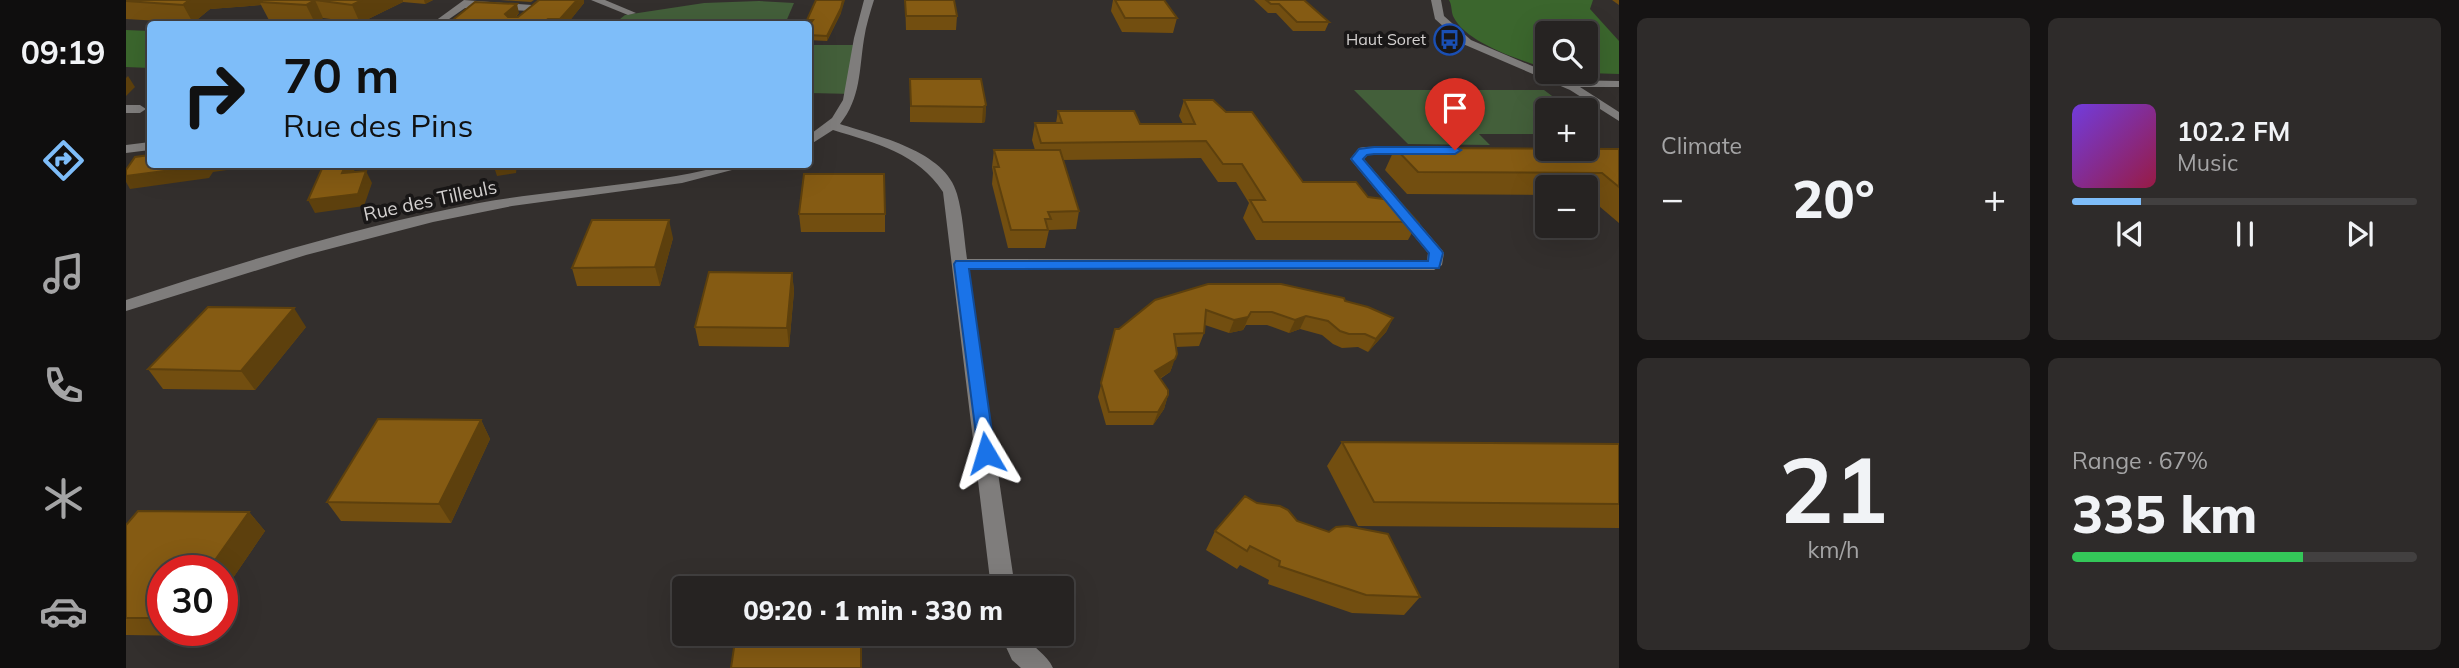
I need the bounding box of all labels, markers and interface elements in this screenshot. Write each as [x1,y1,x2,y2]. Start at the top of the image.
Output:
map controls [1535,21,1598,238]
button: search [1535,21,1598,84]
bus stop icon: Haut Soret [1432,22,1466,56]
place label: Haut Soret [1346,29,1426,49]
text: 09:19 [21,32,105,72]
text: 70 m [283,44,399,105]
icon: right [168,49,259,140]
pin [1425,78,1485,150]
icon: arrive [1436,89,1474,127]
button: + [1535,98,1598,161]
text: Rue des Pins [283,105,473,145]
text: 102.2 FM [2177,115,2290,148]
text: Climate [1661,131,1742,160]
icon: directions [39,136,88,185]
text: Music [2177,148,2238,177]
text: 20° [1792,166,1875,231]
street label: Rue des Tilleuls [361,174,499,226]
text: − [1661,174,1684,222]
text: + [1983,174,2006,222]
button: − [1535,175,1598,238]
icon: previous [2111,215,2149,253]
icon: pause [2226,215,2264,253]
icon: next [2341,215,2379,253]
icon: music [39,249,88,298]
icon: phone [39,361,88,410]
position arrow [949,416,1023,490]
text: 21 [1779,432,1888,546]
text: Range · 67% [2072,446,2208,475]
icon: climate [39,474,88,523]
text: 335 km [2072,481,2257,546]
text: km/h [1807,535,1860,564]
speed limit sign: 30 [147,555,238,646]
icon: car [39,587,88,636]
text: 09:20 · 1 min · 330 m [743,594,1003,627]

